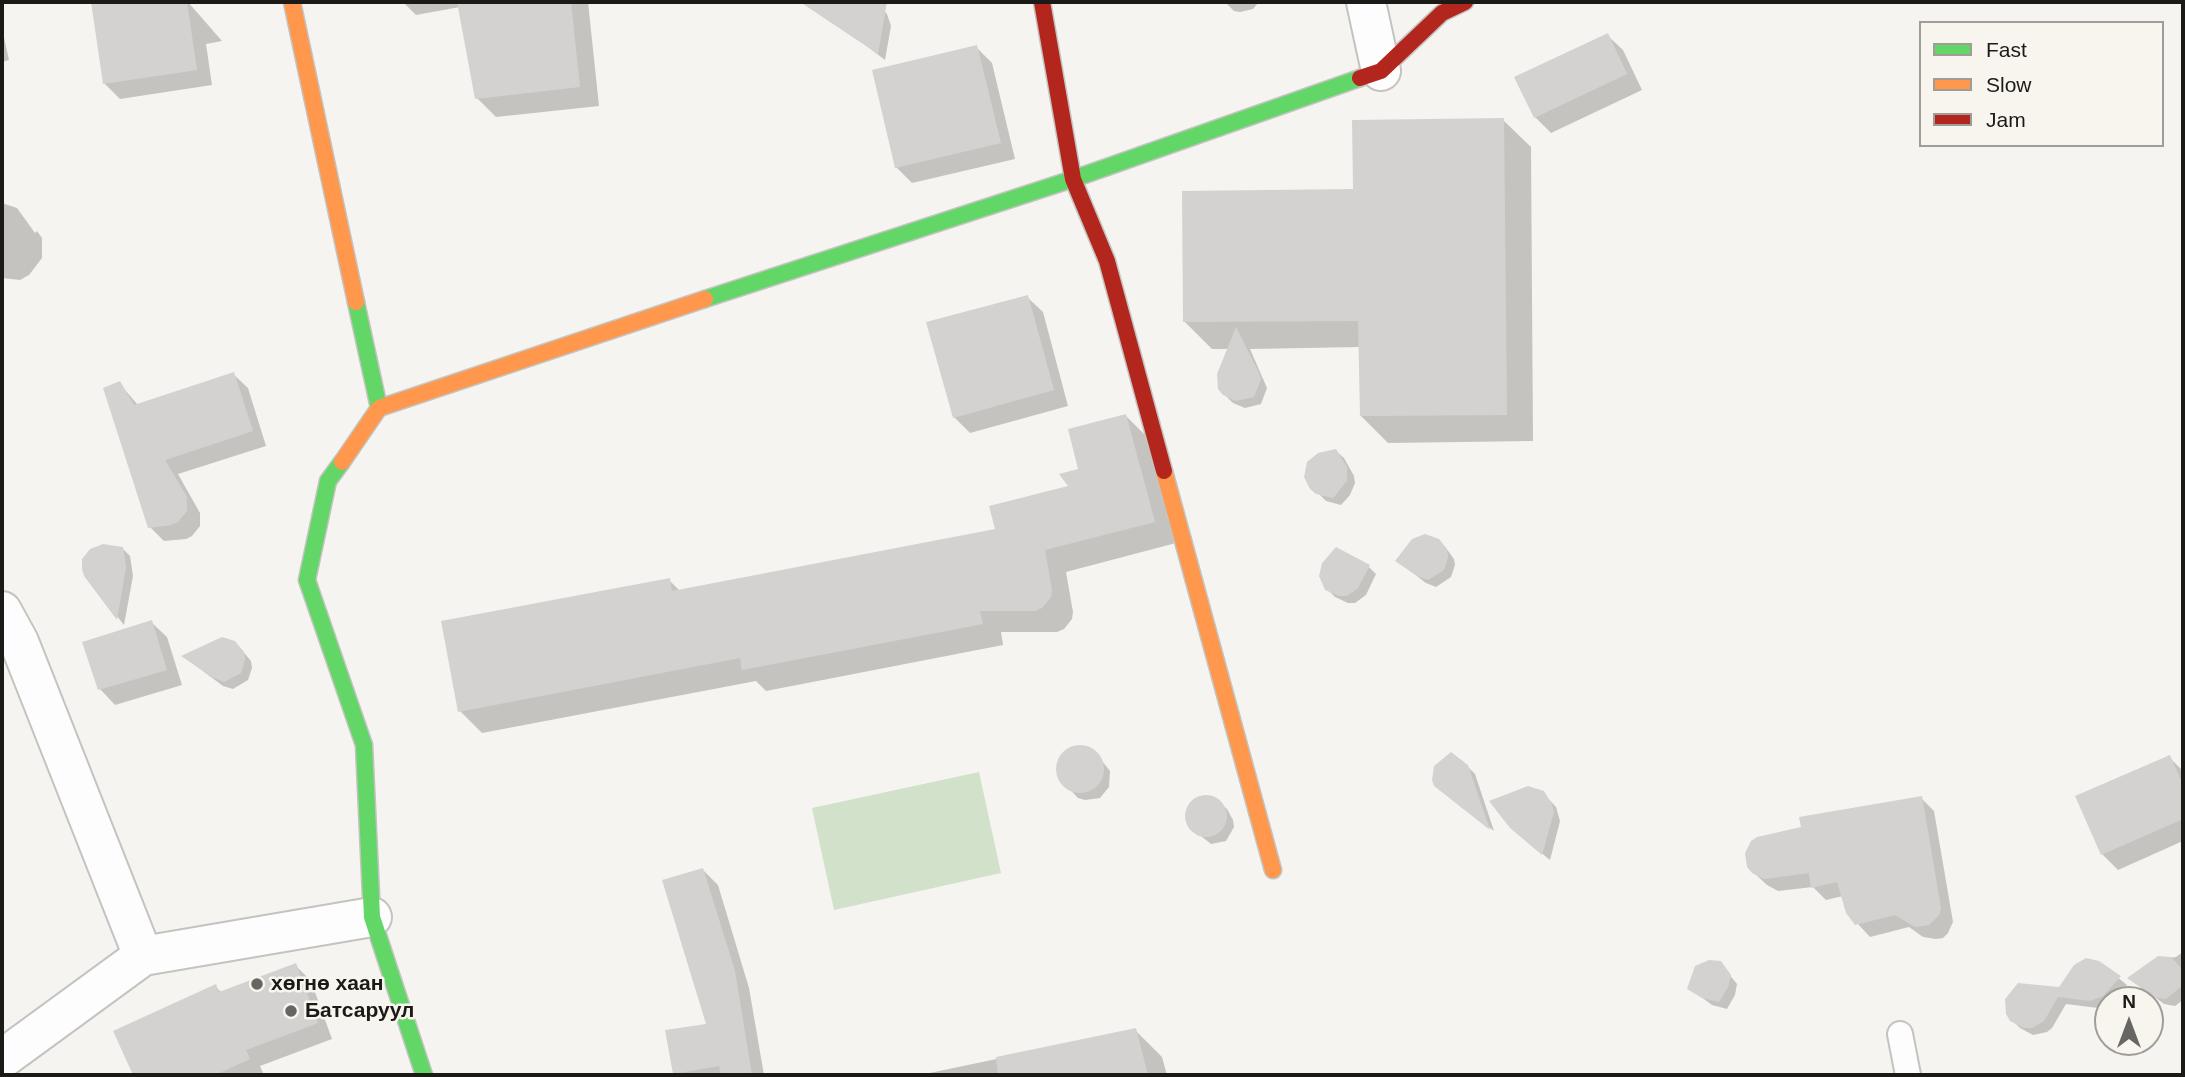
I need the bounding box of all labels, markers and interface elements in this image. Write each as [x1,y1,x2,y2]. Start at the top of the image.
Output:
legend [1919,21,2164,147]
text: Fast [1986,38,2027,61]
text: Slow [1986,73,2032,96]
text: Jam [1986,108,2026,131]
place label: хөгнө хаан [271,971,383,997]
marker: хөгнө хаан [249,976,265,992]
north arrow [2094,986,2164,1056]
text: N [2122,991,2136,1012]
place label: Батсаруул [305,998,414,1024]
marker: Батсаруул [283,1003,299,1019]

